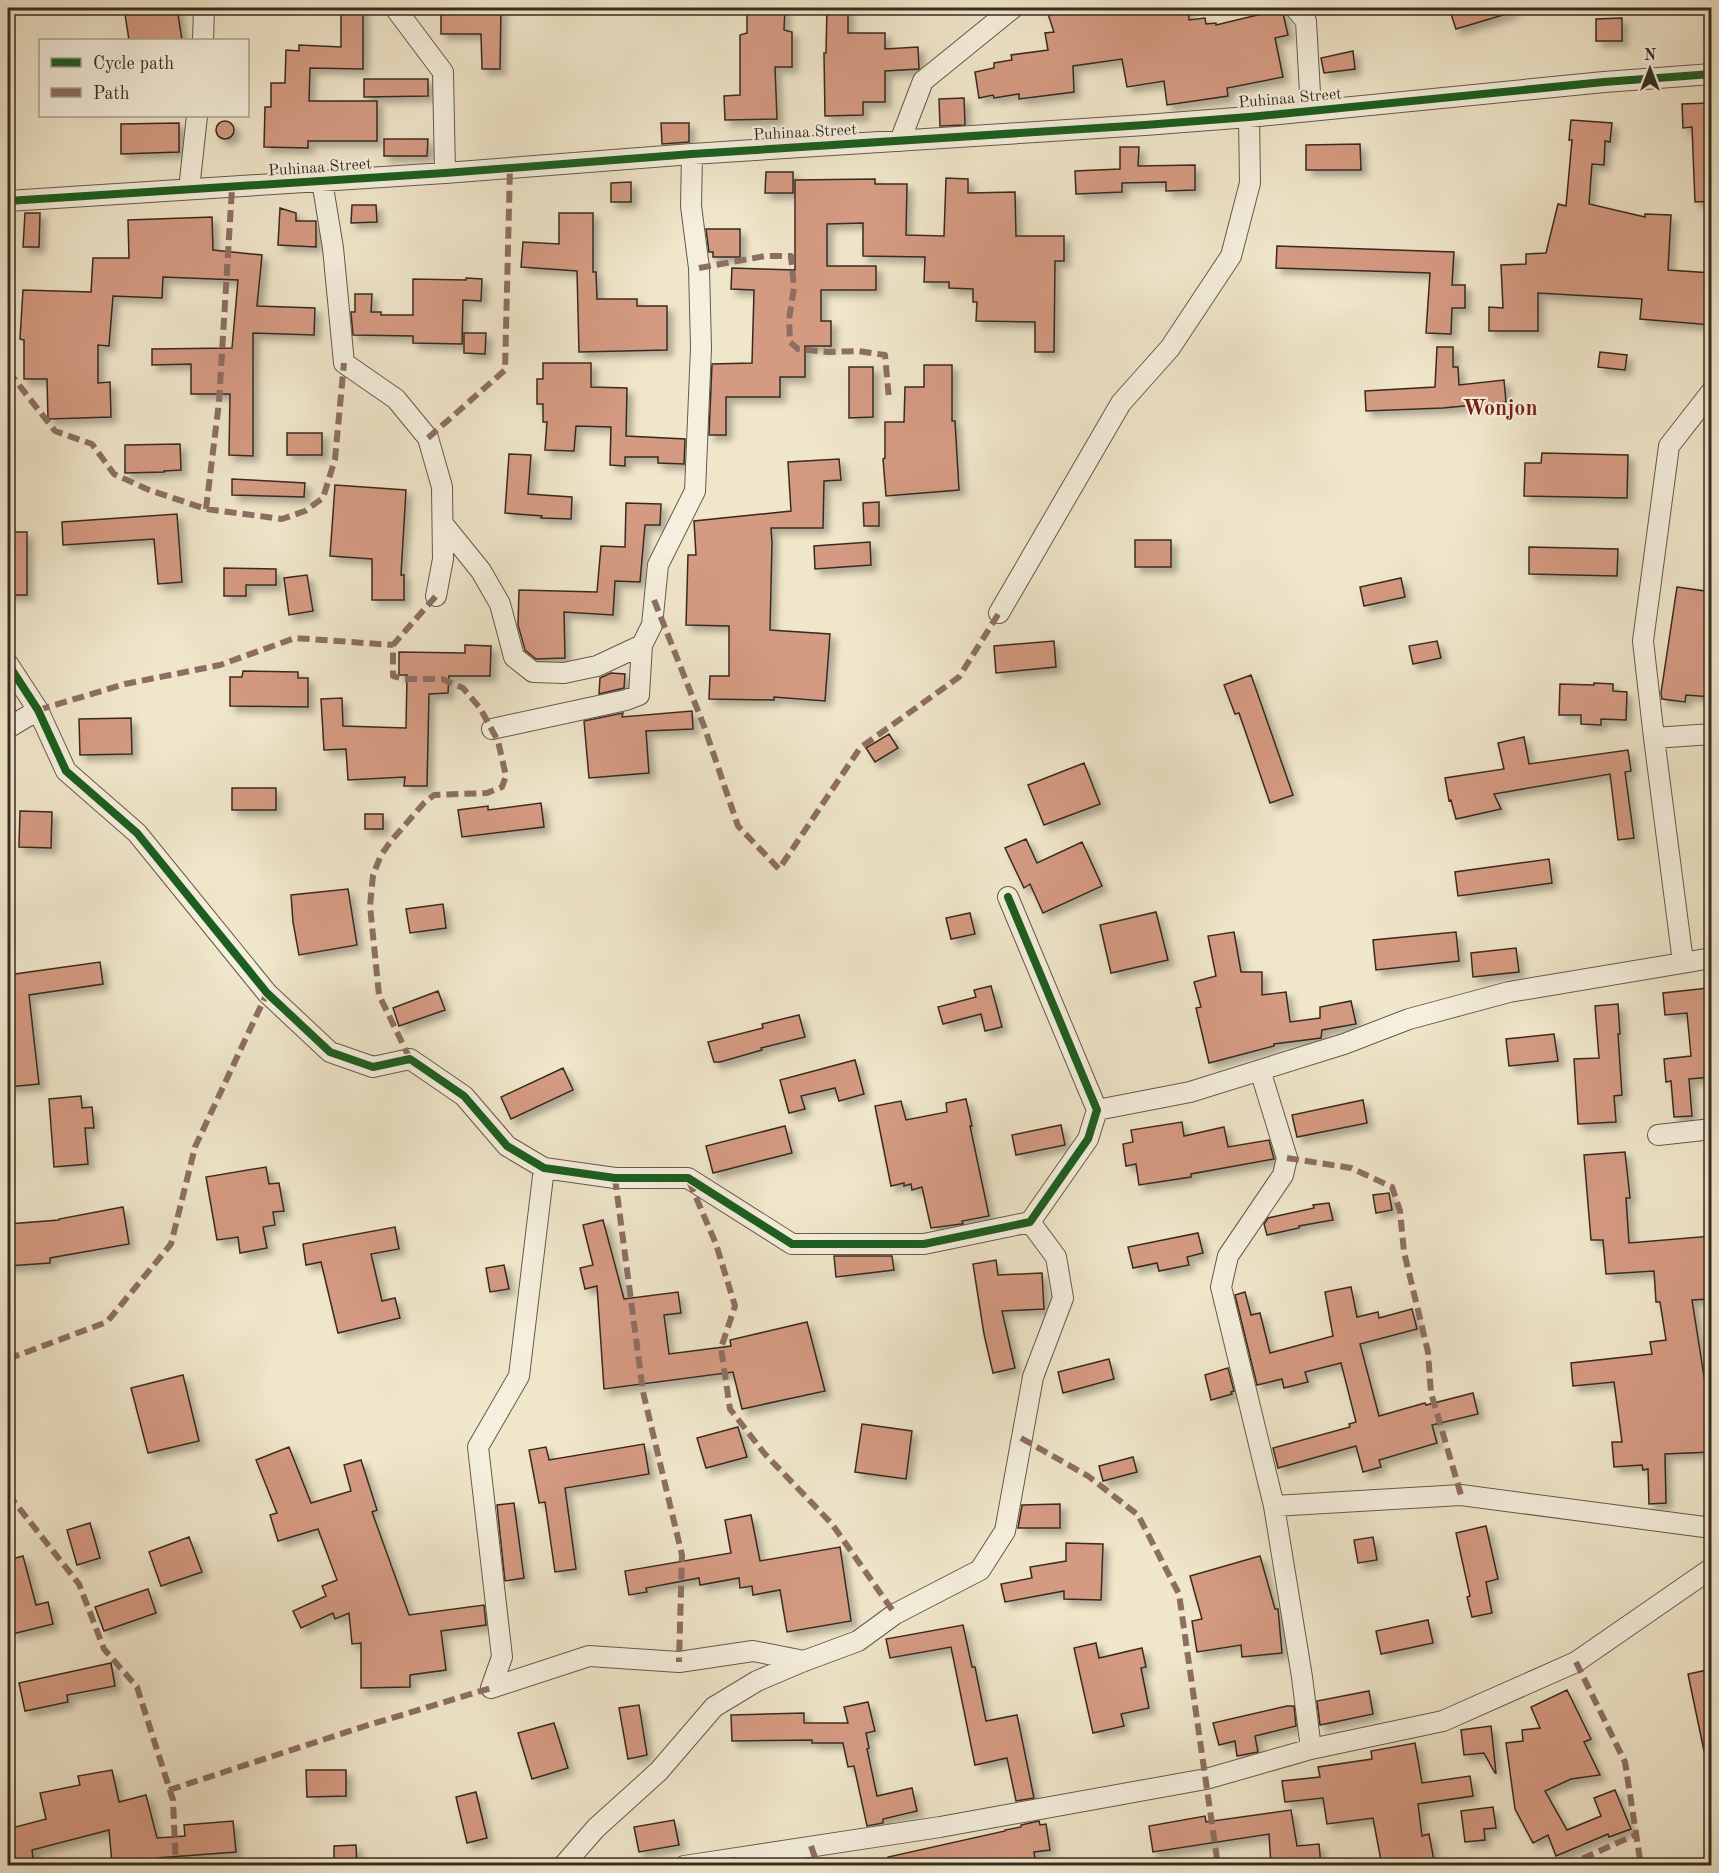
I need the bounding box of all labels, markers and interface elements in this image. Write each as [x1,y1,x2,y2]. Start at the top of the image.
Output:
legend [39,39,249,117]
north arrow [1620,39,1680,99]
text: N [1644,48,1657,64]
text: Cycle path [93,55,174,73]
text: Path [93,85,130,103]
street label: Puhinaa Street [1238,86,1343,111]
street label: Puhinaa Street [753,122,858,144]
street label: Puhinaa Street [268,156,373,180]
district label: Wonjon [1462,398,1538,420]

